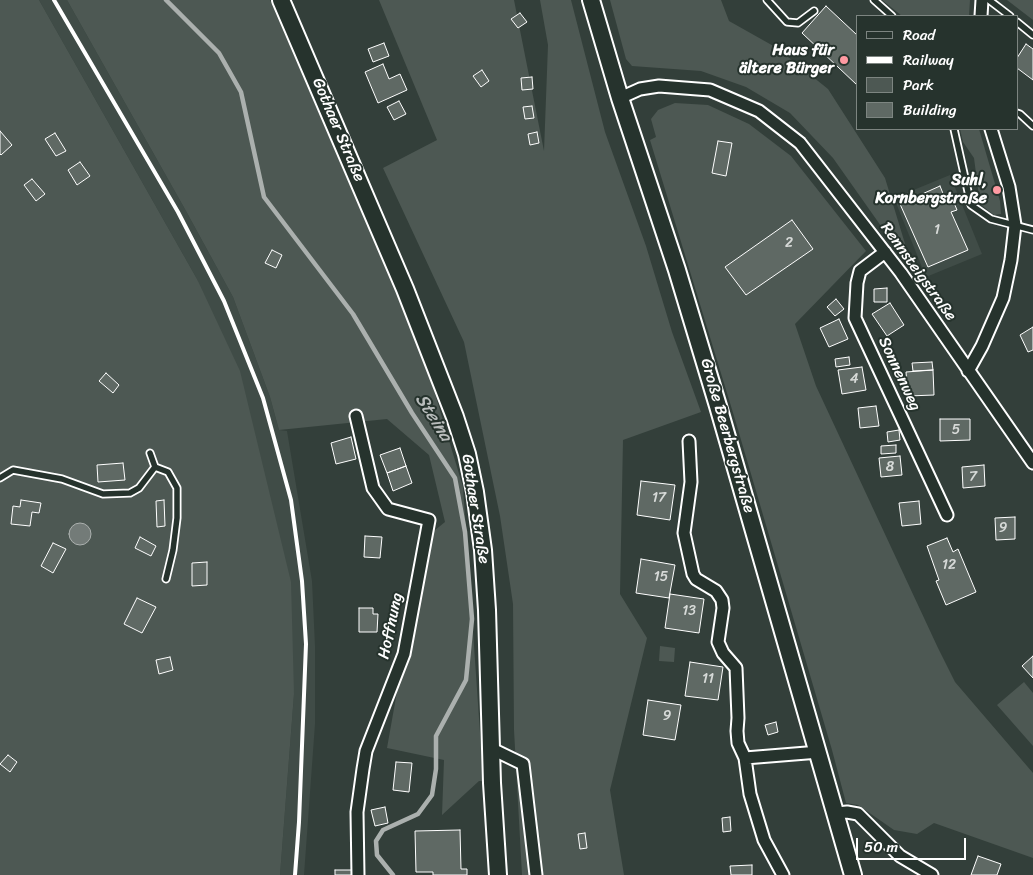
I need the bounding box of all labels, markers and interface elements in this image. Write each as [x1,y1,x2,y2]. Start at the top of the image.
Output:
legend [856,15,1018,130]
text: Road [903,22,935,48]
place label: Haus für ältere Bürger [739,41,834,79]
text: Railway [903,47,954,73]
marker: Haus für ältere Bürger [838,54,850,66]
text: Park [903,72,934,98]
street label: Gothaer Straße [308,75,368,185]
text: Building [903,97,957,123]
place label: Suhl, Kornbergstraße [875,171,987,209]
marker: Suhl, Kornbergstraße [991,184,1003,196]
street label: Rennsteigstraße [876,219,960,325]
house number: 1 [934,222,940,238]
house number: 2 [785,235,793,251]
street label: Sonnenweg [874,334,924,414]
street label: Große Beerbergstraße [696,357,758,515]
house number: 4 [850,371,858,387]
water label: Steina [410,390,456,446]
house number: 5 [952,422,960,438]
street label: Gothaer Straße [457,453,493,565]
house number: 8 [886,459,894,475]
house number: 7 [969,469,977,485]
house number: 17 [652,490,666,506]
house number: 9 [999,520,1007,536]
house number: 12 [942,557,956,573]
house number: 15 [654,569,668,585]
street label: Hoffnung [375,591,407,661]
house number: 13 [682,603,696,619]
house number: 11 [702,671,714,687]
house number: 9 [663,708,671,724]
scale bar [858,828,968,860]
text: 50 m [864,834,898,860]

